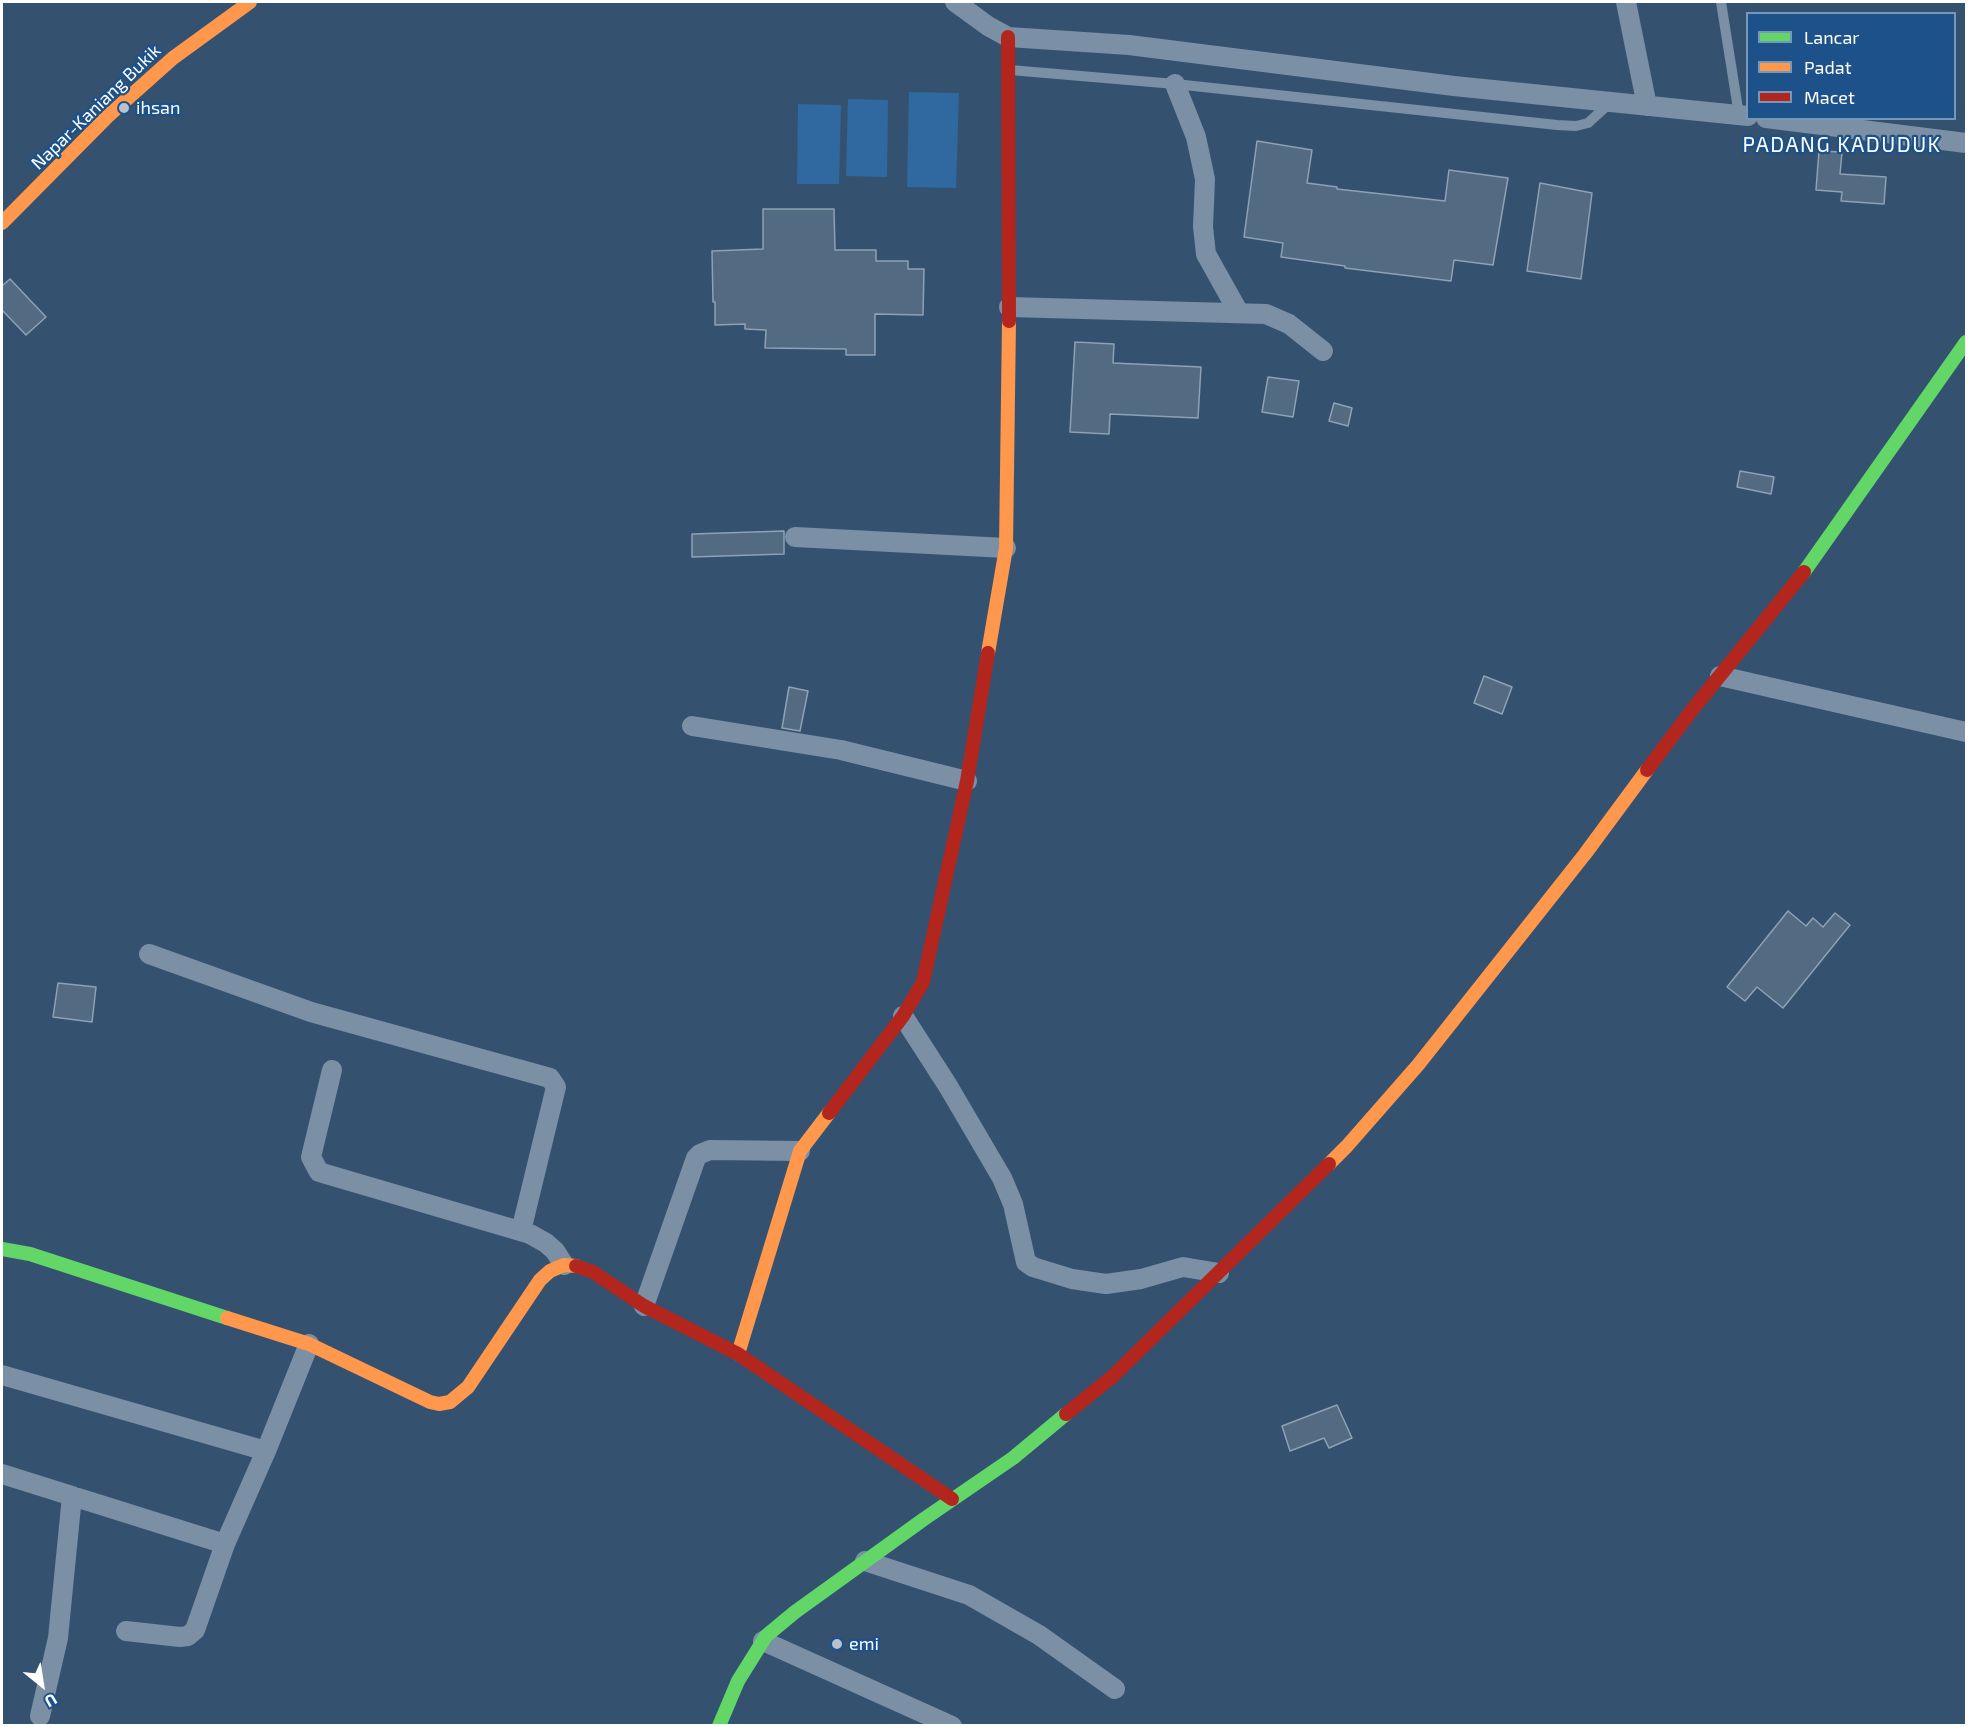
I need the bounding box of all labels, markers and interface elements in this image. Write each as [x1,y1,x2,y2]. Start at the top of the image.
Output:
legend [1746,12,1956,120]
text: Lancar [1804,26,1860,48]
street label: Napar-Kaniang Bukik [27,40,165,174]
text: Padat [1804,56,1851,78]
text: Macet [1804,86,1855,108]
place label: ihsan [136,97,180,119]
marker: ihsan [117,101,131,115]
district label: PADANG KADUDUK [1742,132,1942,158]
place label: emi [849,1633,879,1655]
marker: emi [830,1637,844,1651]
north arrow [12,1655,72,1715]
text: U [42,1690,61,1712]

